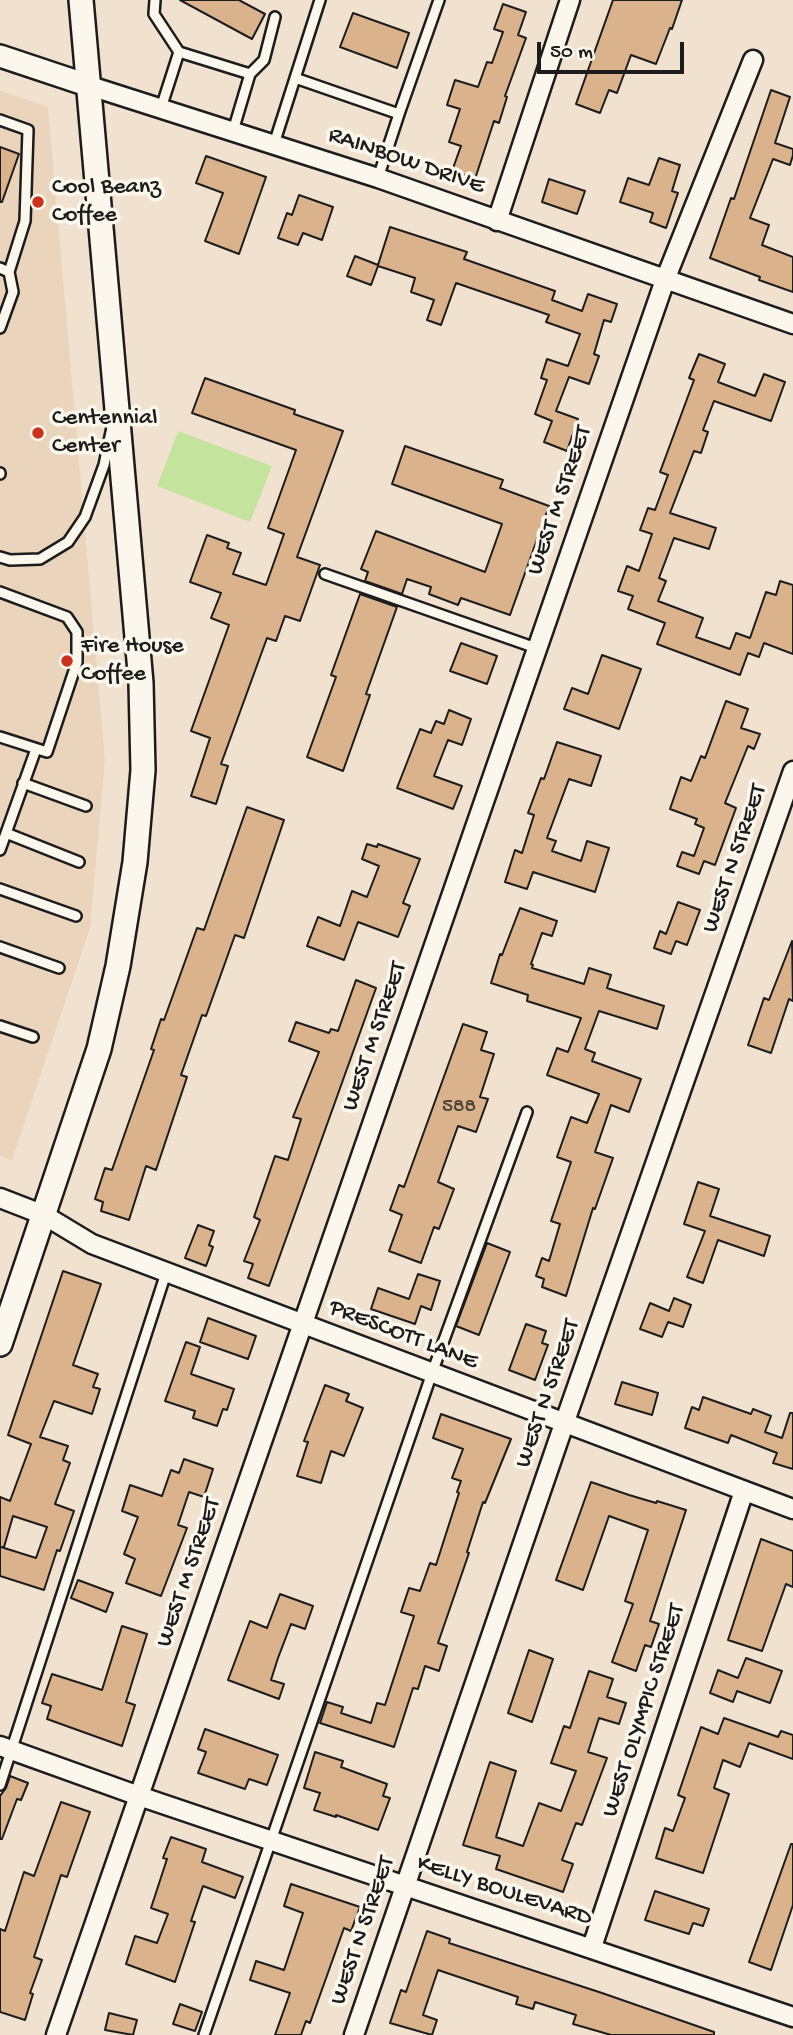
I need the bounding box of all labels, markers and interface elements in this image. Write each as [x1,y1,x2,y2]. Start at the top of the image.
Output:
scale bar [541,28,688,72]
text: 50 m [550,41,593,66]
street label: RAINBOW DRIVE [324,122,488,202]
place label: Cool Beanz Coffee [52,174,161,230]
marker: Cool Beanz Coffee [30,194,46,210]
place label: Centennial Center [52,405,158,461]
street label: WEST M STREET [522,423,600,579]
marker: Centennial Center [30,425,46,441]
place label: Fire House Coffee [81,633,184,689]
marker: Fire House Coffee [59,653,75,669]
street label: WEST N STREET [697,781,775,937]
street label: WEST M STREET [337,959,415,1115]
house number: 588 [442,1095,476,1121]
street label: PRESCOTT LANE [325,1294,481,1378]
street label: WEST N STREET [510,1316,588,1472]
street label: WEST M STREET [151,1495,229,1651]
street label: WEST OLYMPIC STREET [597,1601,693,1821]
street label: KELLY BOULEVARD [413,1850,595,1934]
street label: WEST N STREET [325,1853,403,2009]

